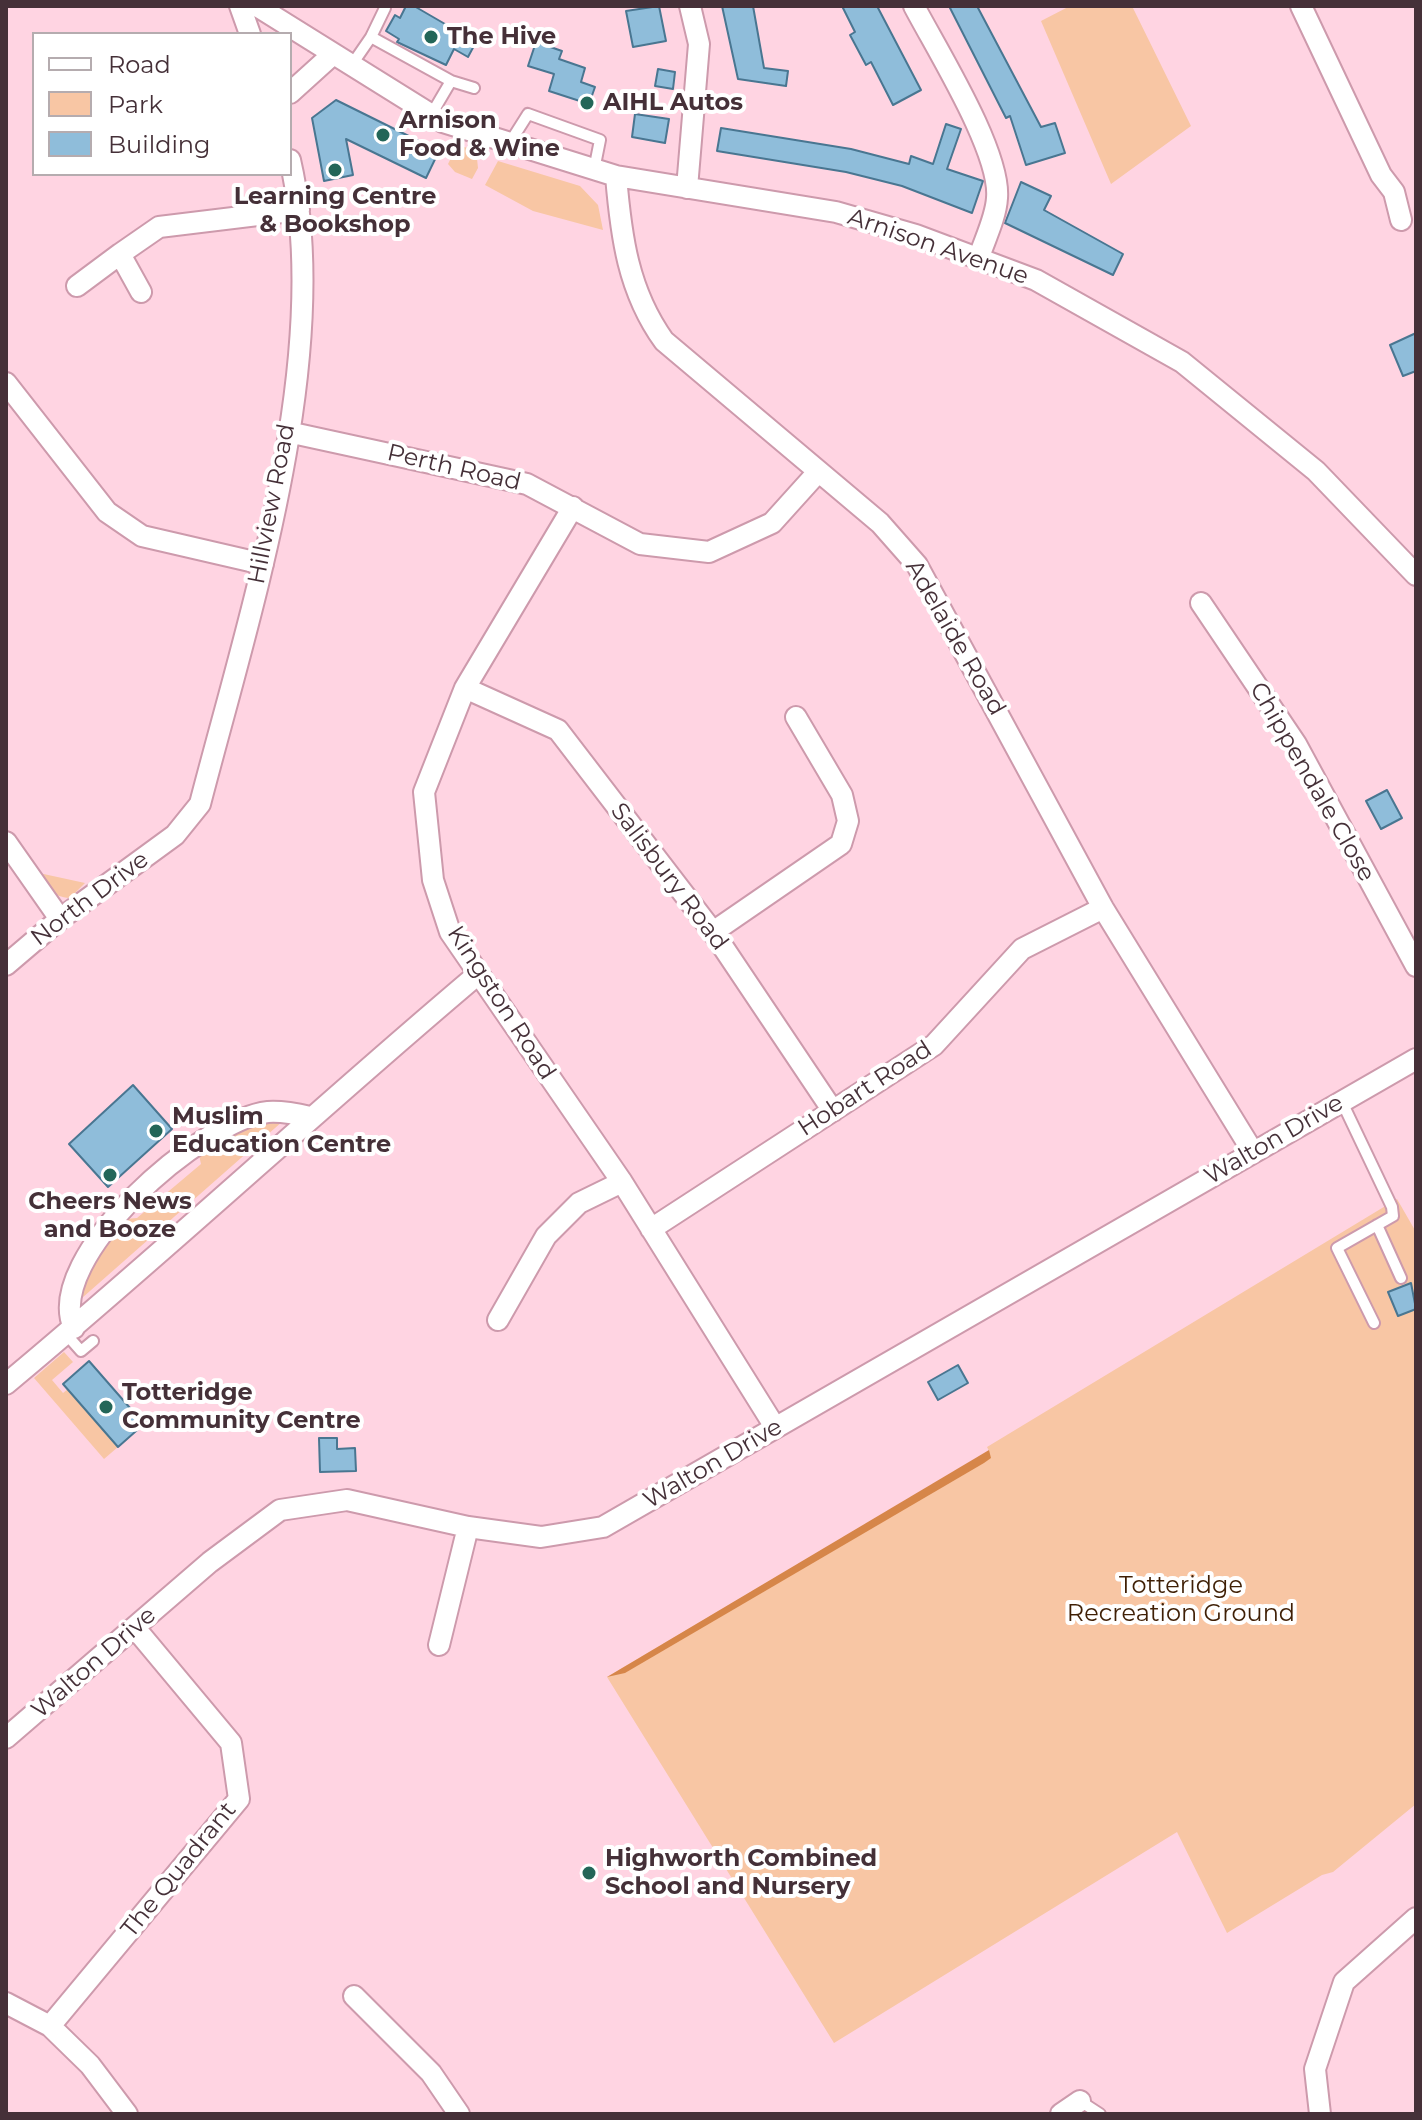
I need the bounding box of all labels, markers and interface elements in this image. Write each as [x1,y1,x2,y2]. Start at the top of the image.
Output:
place label: The Hive [447,23,556,51]
marker: The Hive [422,28,440,46]
legend [32,32,292,176]
text: Road [108,50,171,79]
place label: AIHL Autos [603,89,743,117]
text: Park [108,90,163,119]
marker: AIHL Autos [578,94,596,112]
place label: Arnison Food & Wine [399,107,560,163]
marker: Arnison Food & Wine [374,126,392,144]
text: Building [108,130,211,159]
marker: Learning Centre & Bookshop [326,161,344,179]
place label: Learning Centre & Bookshop [234,183,436,239]
street label: Arnison Avenue [844,203,1032,291]
street label: Hillview Road [242,421,302,587]
street label: Perth Road [384,439,524,497]
street label: Adelaide Road [899,555,1011,721]
street label: Chippendale Close [1243,677,1381,887]
street label: Salisbury Road [604,797,734,957]
street label: North Drive [26,845,154,953]
street label: Kingston Road [441,921,561,1085]
street label: Hobart Road [793,1035,937,1143]
street label: Walton Drive [1199,1089,1349,1191]
place label: Muslim Education Centre [172,1103,391,1159]
marker: Muslim Education Centre [147,1122,165,1140]
marker: Cheers News and Booze [101,1166,119,1184]
place label: Cheers News and Booze [28,1188,192,1244]
place label: Totteridge Community Centre [122,1379,361,1435]
marker: Totteridge Community Centre [97,1398,115,1416]
street label: Walton Drive [638,1413,788,1515]
park label: Totteridge Recreation Ground [1067,1572,1295,1628]
street label: Walton Drive [26,1601,162,1725]
street label: The Quadrant [115,1796,243,1944]
place label: Highworth Combined School and Nursery [605,1845,877,1901]
marker: Highworth Combined School and Nursery [580,1864,598,1882]

